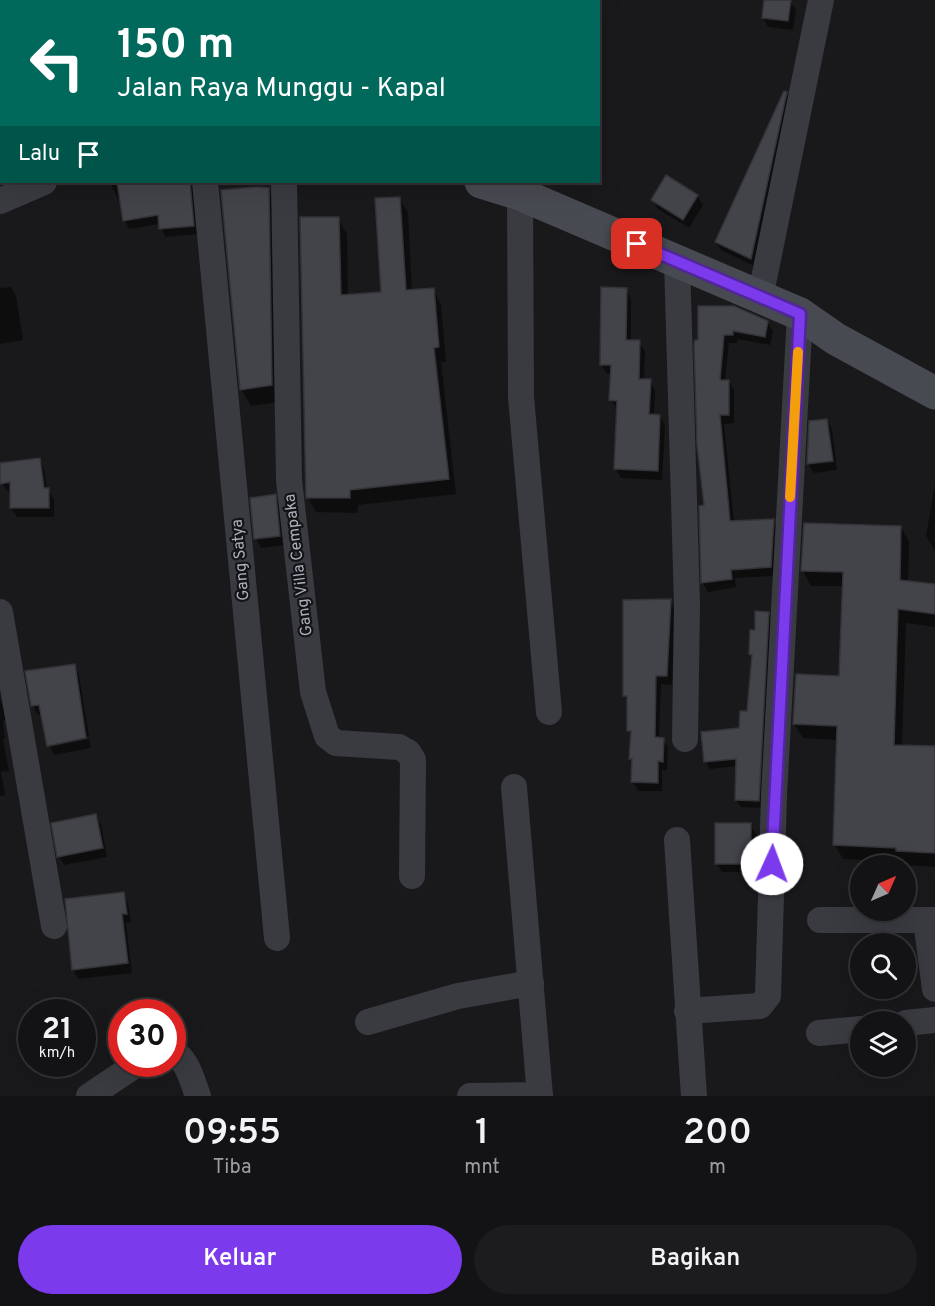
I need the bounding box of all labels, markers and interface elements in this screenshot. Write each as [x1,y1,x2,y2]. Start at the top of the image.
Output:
text: 150 m [117,20,234,73]
icon: left [18,24,96,102]
text: Jalan Raya Munggu - Kapal [117,72,446,106]
icon: arrive [72,138,105,171]
text: Lalu [18,141,60,168]
pin [611,218,662,269]
icon: arrive [620,227,653,260]
street label: Gang Villa Cempaka [280,493,318,637]
street label: Gang Satya [227,518,255,602]
position arrow [740,832,804,896]
north arrow [850,855,916,921]
map controls [850,855,916,1077]
button: search [850,933,916,999]
speed limit sign: 30 [108,999,186,1077]
button: layers [850,1011,916,1077]
text: 21 [42,1012,72,1049]
text: km/h [39,1044,75,1063]
text: 09:55 [183,1111,281,1157]
text: 1 [475,1111,489,1157]
text: 200 [683,1111,752,1157]
text: Tiba [213,1155,251,1181]
text: mnt [464,1155,500,1181]
text: m [709,1155,726,1181]
button: Keluar [18,1225,462,1294]
button: Bagikan [474,1225,917,1294]

